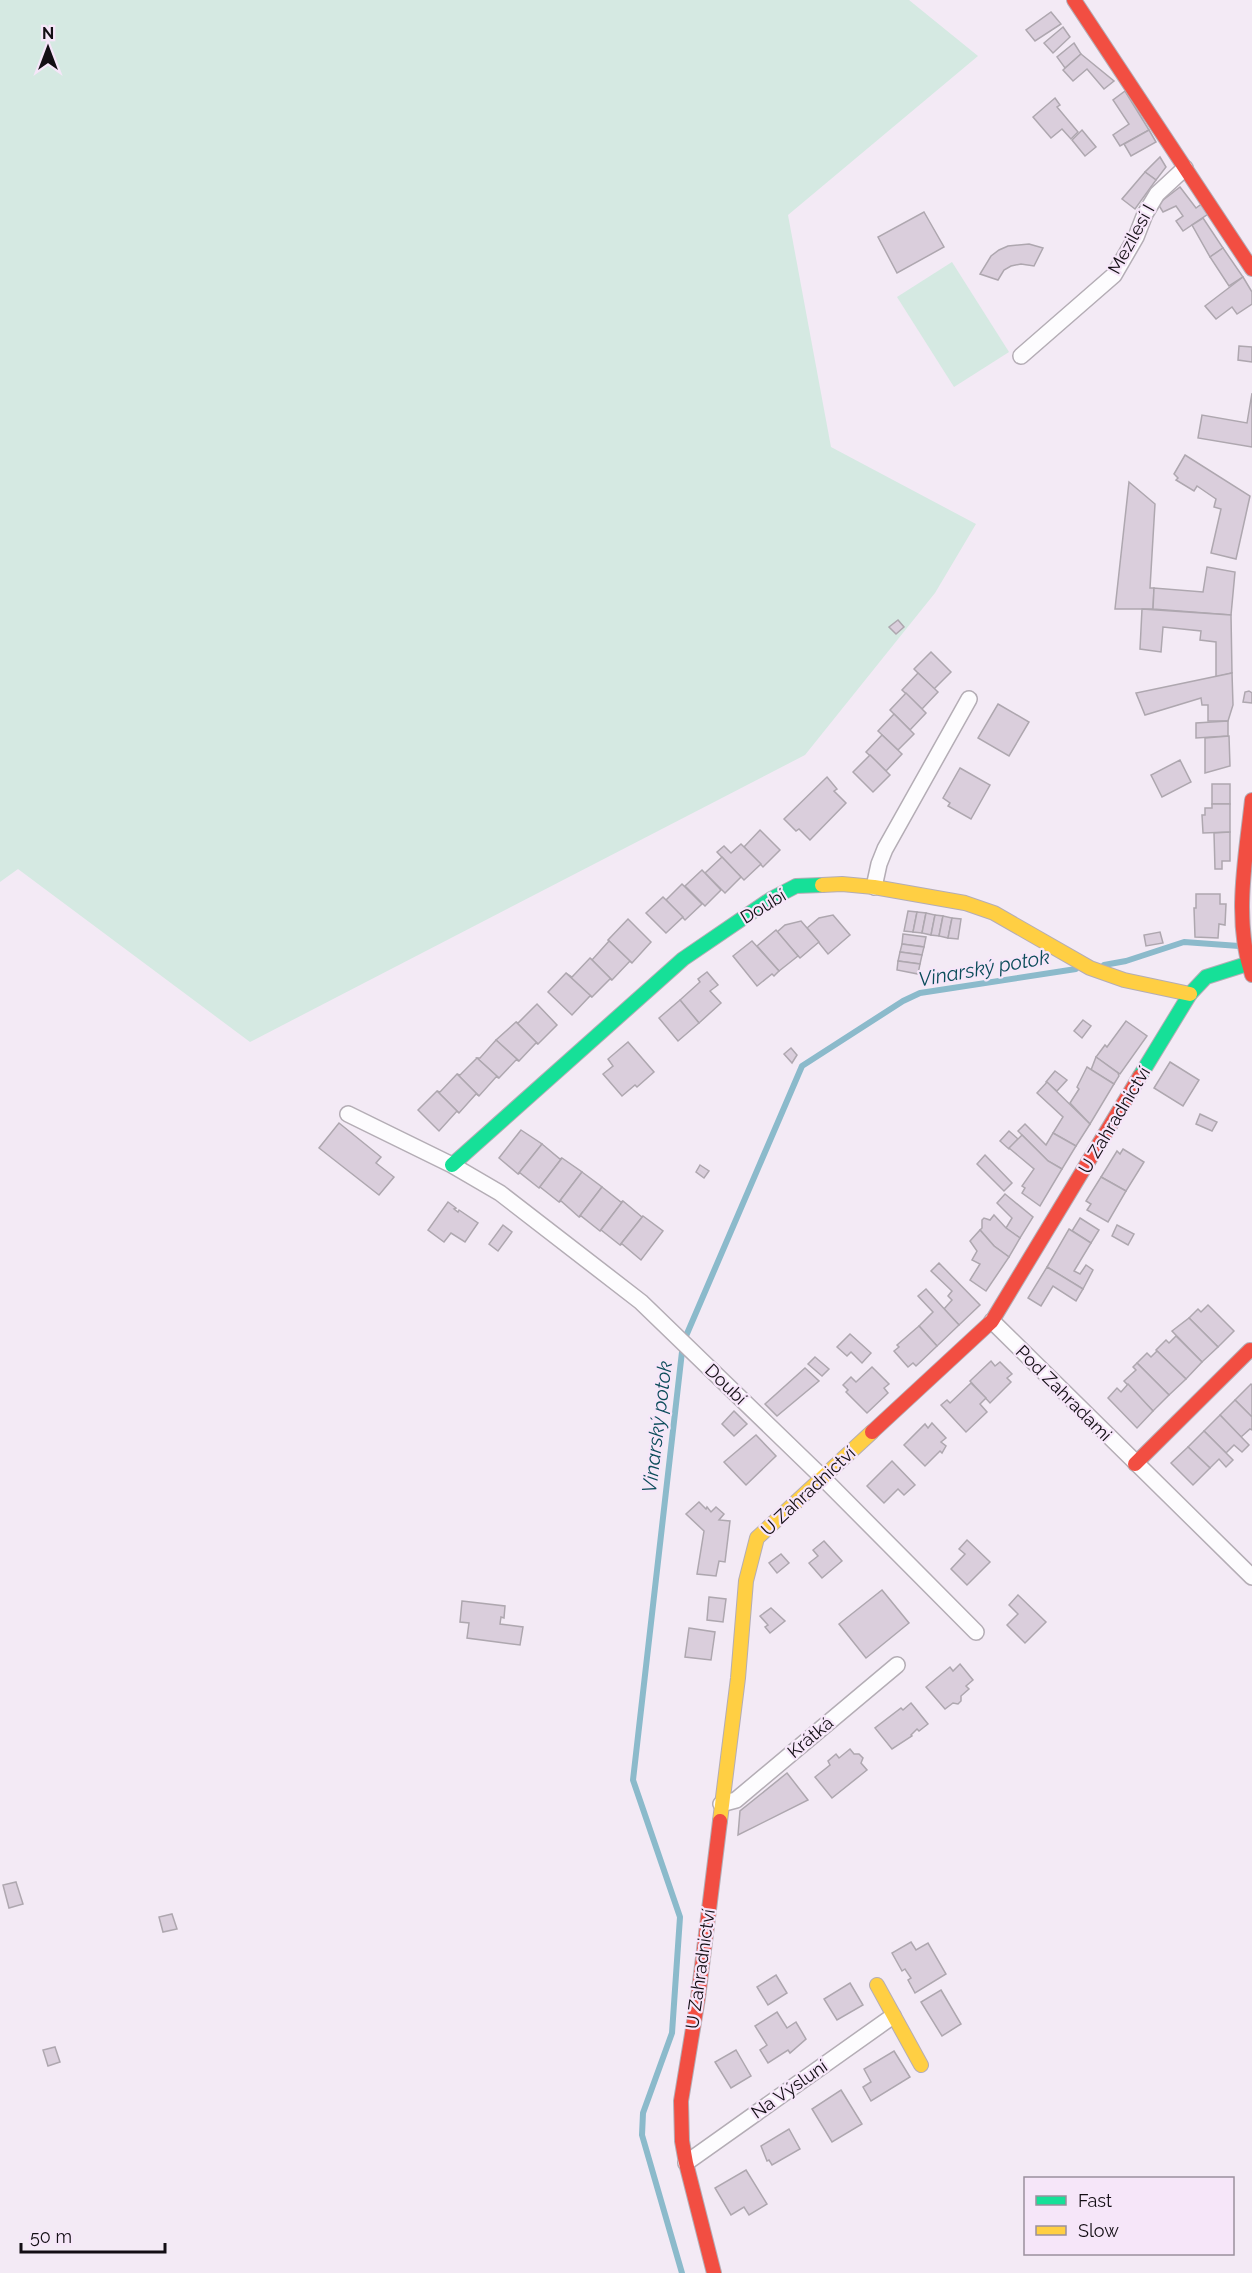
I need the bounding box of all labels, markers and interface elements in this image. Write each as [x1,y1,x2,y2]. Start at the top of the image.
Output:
north arrow [18,18,78,78]
text: N [42,24,54,43]
street label: Mezilesí I [1103,201,1159,277]
street label: Doubí [736,884,790,928]
water label: Vinarský potok [916,945,1052,991]
street label: U Zahradnictví [1074,1063,1154,1177]
street label: Pod Zahradami [1012,1341,1116,1445]
water label: Vinarský potok [637,1359,677,1494]
street label: Doubí [701,1359,751,1409]
street label: U Zahradnictví [757,1442,859,1540]
street label: Krátká [783,1712,837,1762]
street label: U Zahradnictví [681,1908,719,2030]
street label: Na Výsluní [747,2055,831,2123]
legend [1024,2177,1234,2255]
text: Fast [1078,2190,1112,2211]
scale bar [21,2216,165,2254]
text: Slow [1078,2220,1119,2241]
text: 50 m [30,2226,72,2247]

